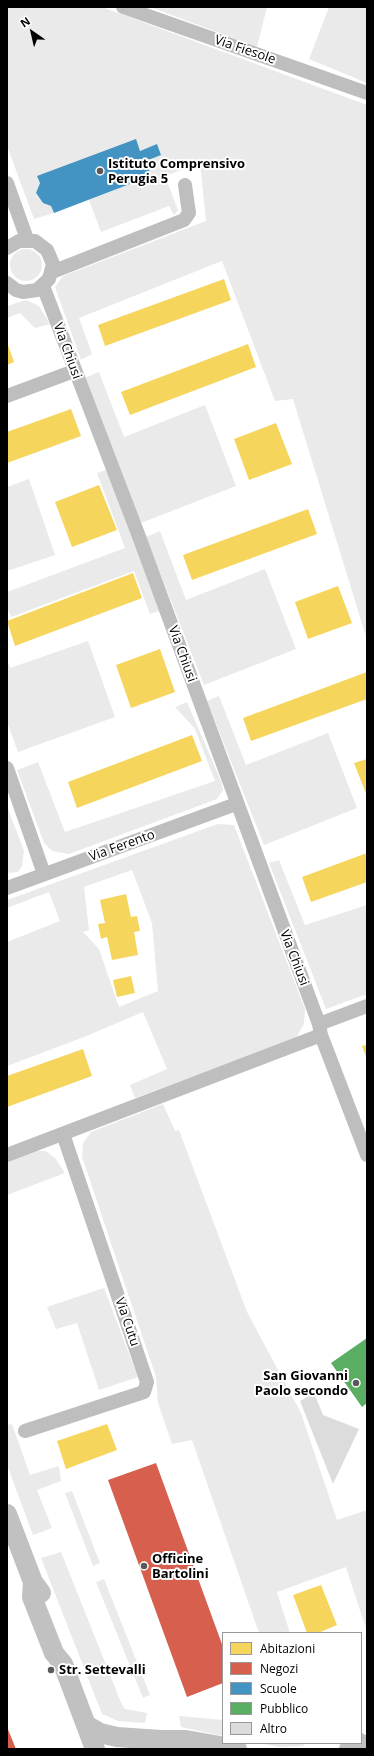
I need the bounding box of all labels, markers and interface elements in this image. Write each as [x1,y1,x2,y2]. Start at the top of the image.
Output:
north arrow [12,12,52,52]
text: N [17,13,33,30]
street label: Via Fiesole [212,32,278,68]
place label: Istituto Comprensivo Perugia 5 [108,156,245,187]
marker: Istituto Comprensivo Perugia 5 [95,166,105,176]
street label: Via Chiusi [50,321,84,381]
street label: Via Chiusi [165,624,199,684]
street label: Via Ferento [87,827,157,865]
street label: Via Chiusi [276,928,312,988]
street label: Via Cutu [111,1296,143,1348]
place label: San Giovanni Paolo secondo [255,1368,348,1399]
marker: San Giovanni Paolo secondo [351,1378,361,1388]
place label: Officine Bartolini [152,1551,209,1582]
marker: Officine Bartolini [139,1561,149,1571]
legend [222,1632,362,1744]
text: Abitazioni [260,1640,315,1657]
text: Negozi [260,1660,298,1677]
place label: Str. Settevalli [59,1662,146,1678]
marker: Str. Settevalli [46,1665,56,1675]
text: Scuole [260,1680,297,1697]
text: Pubblico [260,1700,308,1717]
text: Altro [260,1720,287,1737]

